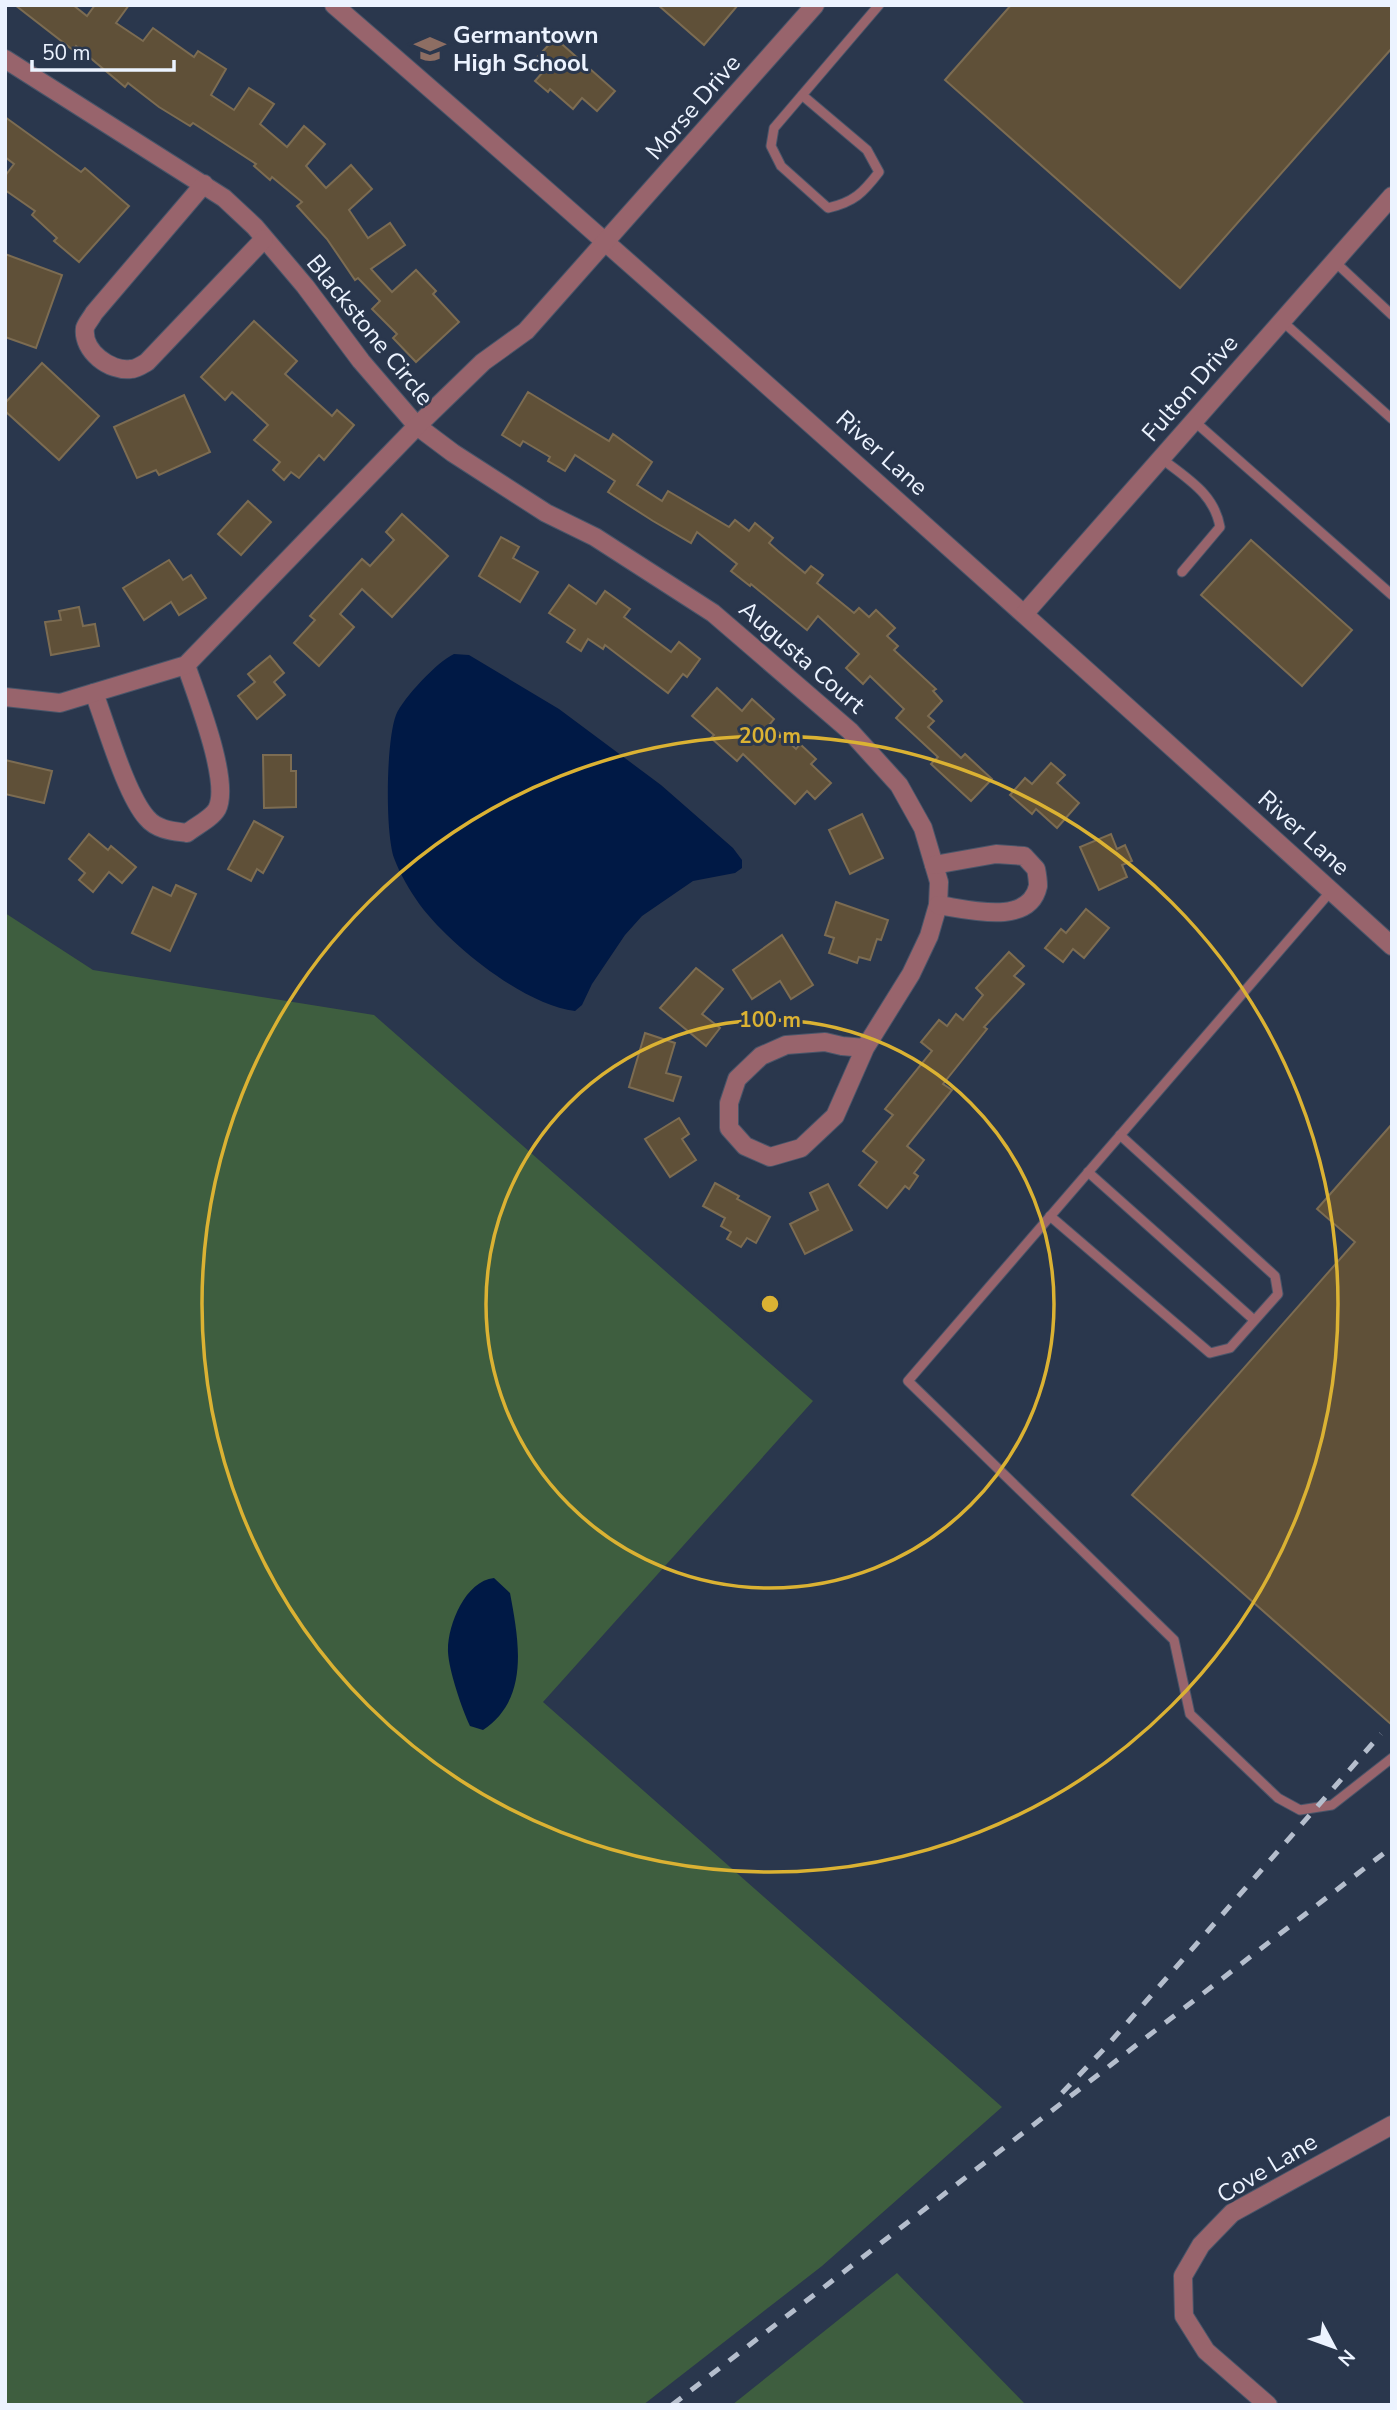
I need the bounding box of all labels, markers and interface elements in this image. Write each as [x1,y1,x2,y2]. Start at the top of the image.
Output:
place label: Germantown High School [453,19,599,79]
scale bar [32,28,173,72]
school or university icon: Germantown High School [413,32,447,66]
text: 50 m [42,39,91,67]
street label: Morse Drive [638,48,748,166]
street label: Blackstone Circle [299,248,441,412]
street label: Fulton Drive [1135,328,1245,448]
street label: River Lane [829,403,935,503]
street label: Augusta Court [732,593,872,721]
text: 200 m [739,722,801,750]
street label: River Lane [1251,783,1357,883]
text: 100 m [739,1006,801,1034]
centre of rings [758,1292,782,1316]
street label: Cove Lane [1211,2126,1323,2210]
north arrow [1299,2312,1369,2382]
text: N [1332,2344,1361,2371]

